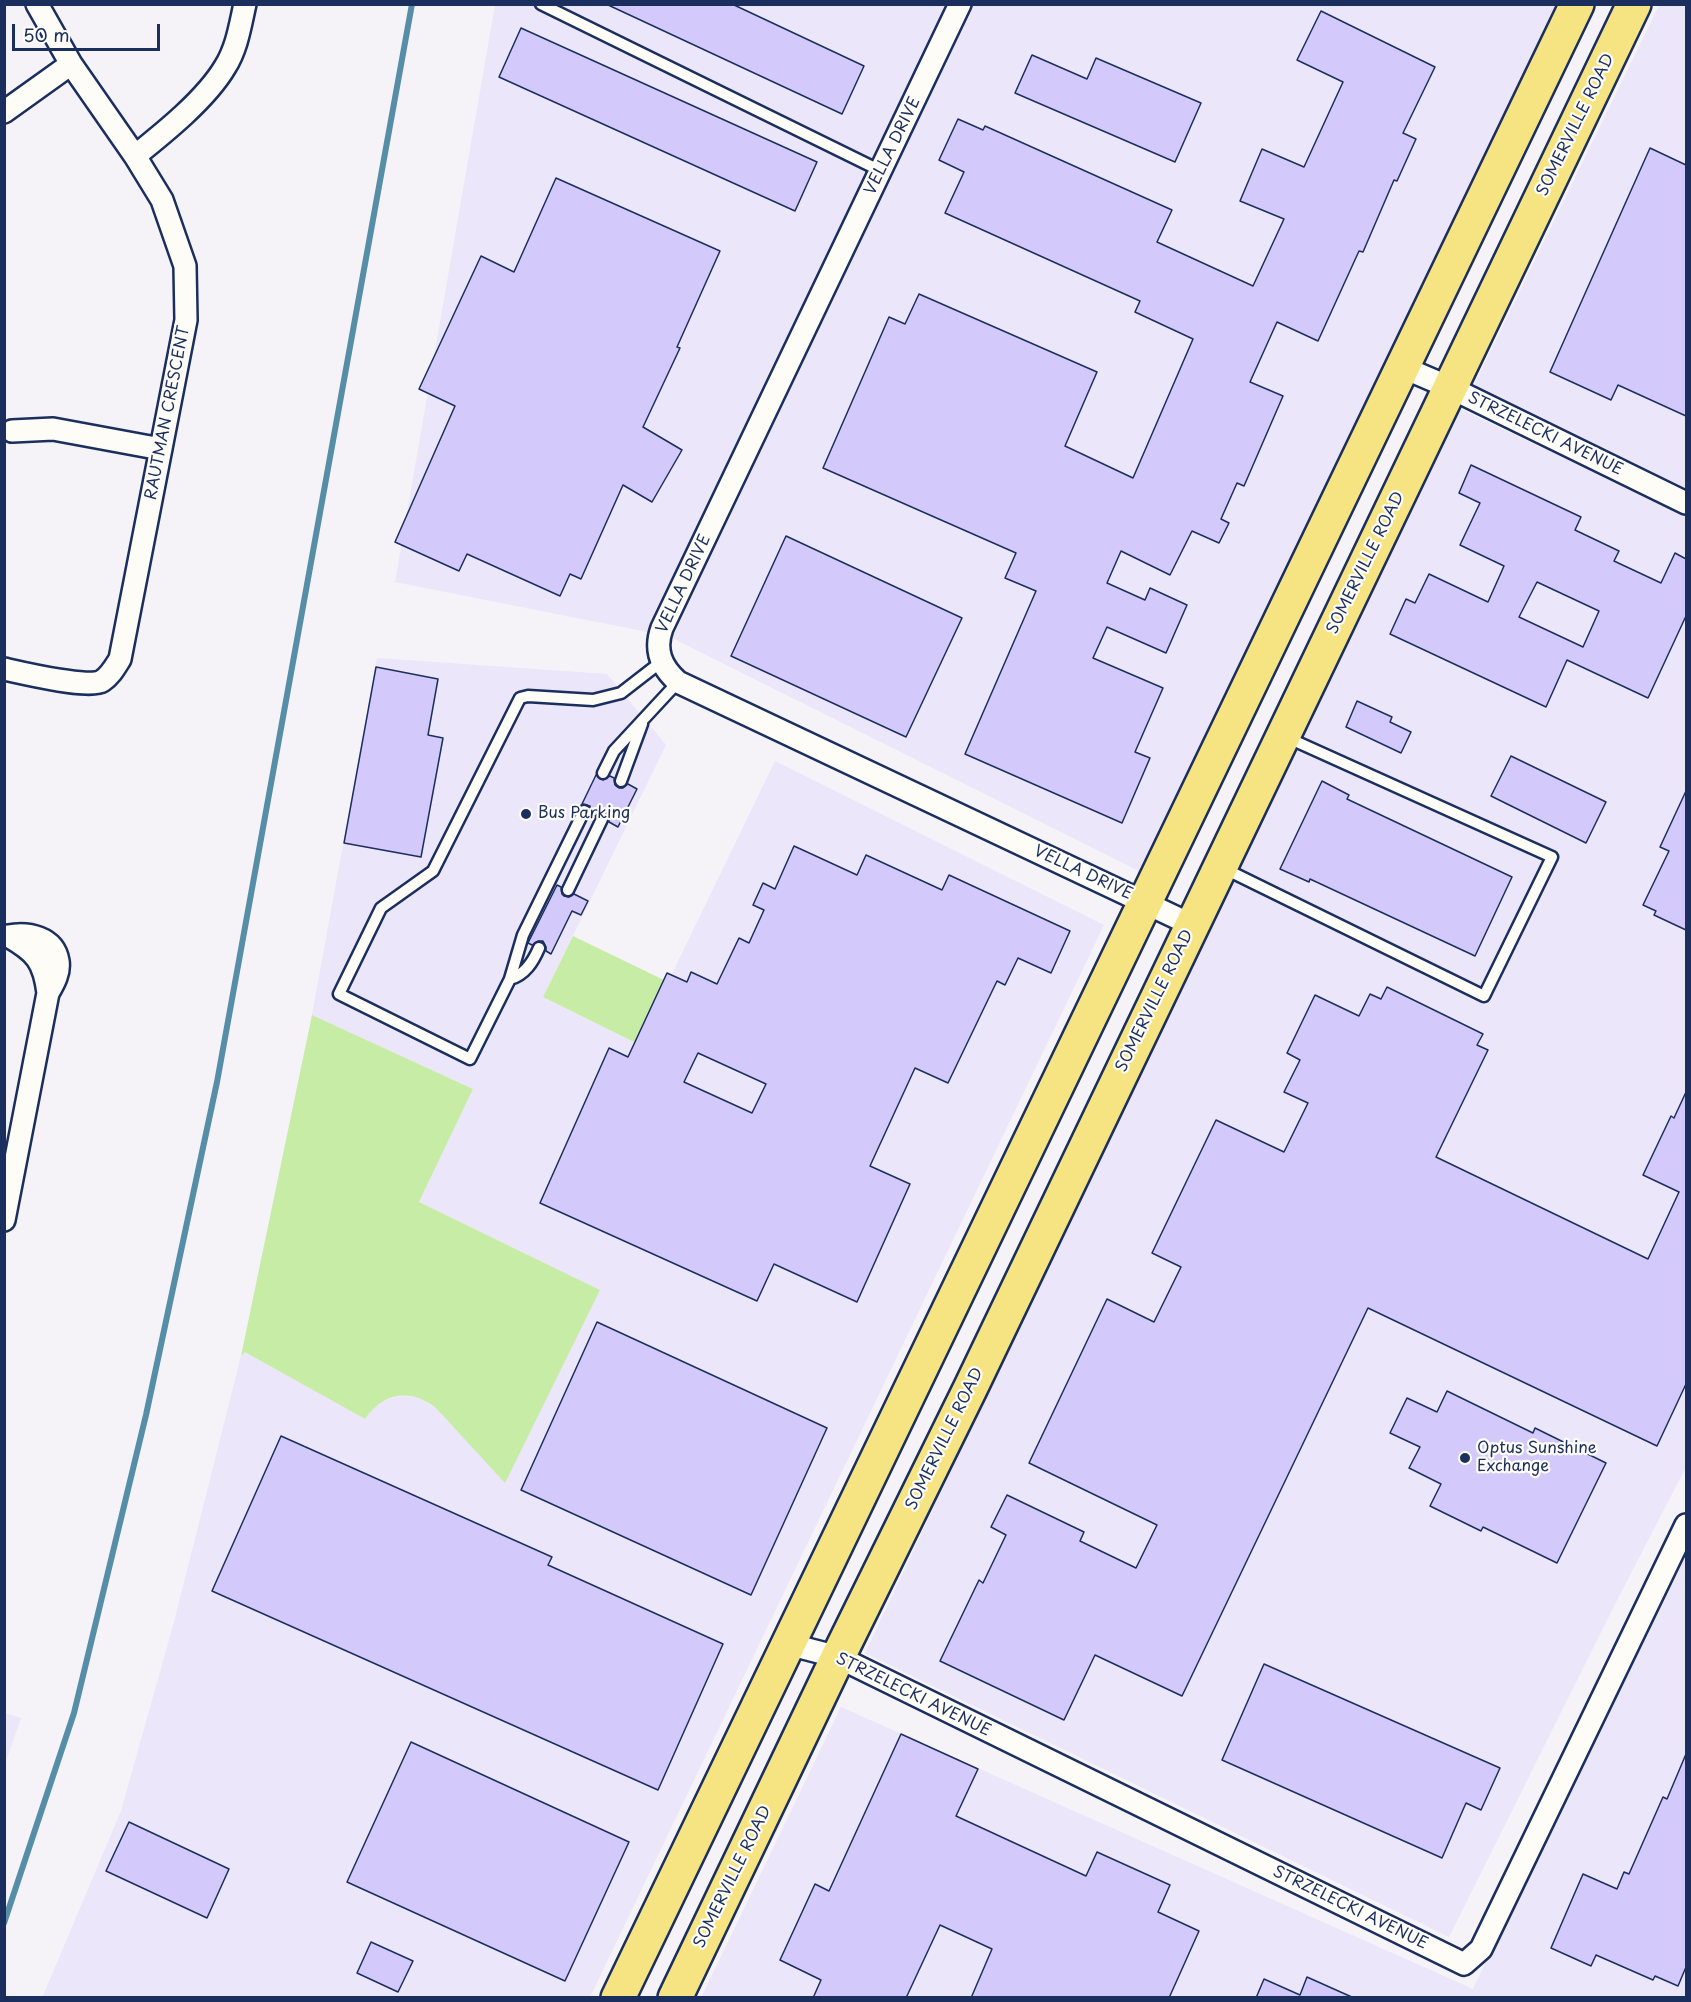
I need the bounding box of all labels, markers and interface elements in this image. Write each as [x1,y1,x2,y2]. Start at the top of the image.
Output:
scale bar [15,12,164,50]
text: 50 m [23,21,70,48]
street label: SOMERVILLE ROAD [1533,51,1619,199]
street label: VELLA DRIVE [861,94,925,198]
street label: RAUTMAN CRESCENT [142,324,194,502]
street label: STRZELECKI AVENUE [1464,388,1626,480]
street label: SOMERVILLE ROAD [1323,489,1409,637]
street label: VELLA DRIVE [653,532,715,636]
place label: Bus Parking [538,804,630,824]
marker: Bus Parking [519,807,533,821]
street label: VELLA DRIVE [1031,842,1135,904]
street label: SOMERVILLE ROAD [1112,927,1198,1075]
street label: SOMERVILLE ROAD [902,1365,988,1513]
place label: Optus Sunshine Exchange [1477,1439,1597,1477]
marker: Optus Sunshine Exchange [1458,1451,1472,1465]
street label: STRZELECKI AVENUE [832,1649,994,1741]
street label: SOMERVILLE ROAD [690,1803,776,1951]
street label: STRZELECKI AVENUE [1269,1862,1431,1954]

